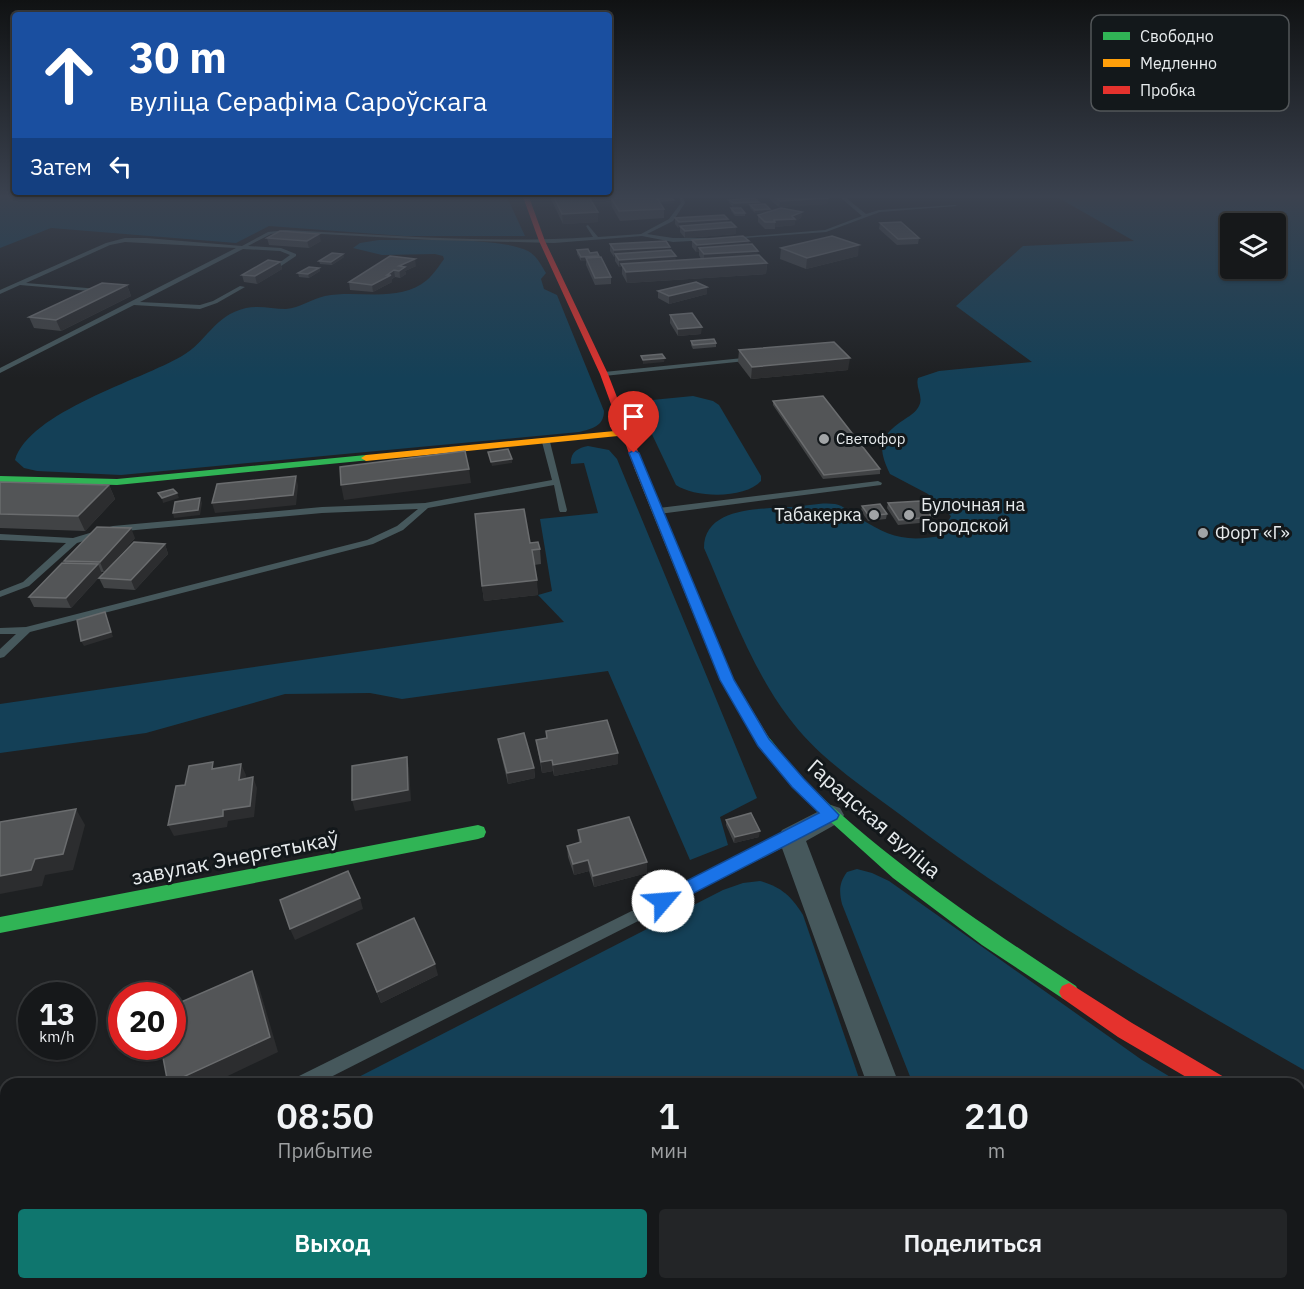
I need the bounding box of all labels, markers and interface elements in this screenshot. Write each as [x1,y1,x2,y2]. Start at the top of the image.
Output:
legend [1091,15,1289,111]
text: Свободно [1140,26,1214,46]
text: 30 m [129,30,227,85]
icon: ahead [30,36,108,114]
text: Медленно [1140,53,1217,73]
text: Пробка [1140,80,1196,100]
text: вуліца Серафіма Сароўскага [129,83,487,118]
icon: left [104,150,137,183]
text: Затем [30,152,92,181]
map controls [1220,213,1286,279]
button: layers [1220,213,1286,279]
pin [608,391,659,453]
icon: arrive [617,400,650,433]
place label: Светофор [836,429,905,448]
marker: Светофор [817,432,831,446]
place label: Булочная на Городской [921,493,1026,537]
place label: Табакерка [774,503,862,526]
marker: Табакерка [867,508,881,522]
marker: Булочная на Городской [902,508,916,522]
place label: Форт «Г» [1215,521,1290,544]
marker: Форт «Г» [1196,526,1210,540]
street label: Гарадская вуліца [802,752,947,884]
street label: завулак Энергетыкаў [129,823,341,891]
position arrow [631,869,695,933]
speed limit sign: 20 [108,982,186,1060]
text: 13 [39,994,75,1033]
text: km/h [39,1027,75,1046]
text: 08:50 [276,1092,374,1139]
text: 1 [658,1092,680,1139]
text: 210 [964,1092,1029,1139]
text: Прибытие [278,1137,373,1164]
text: мин [650,1137,688,1164]
text: m [988,1137,1005,1164]
button: Выход [18,1209,647,1278]
button: Поделиться [659,1209,1287,1278]

